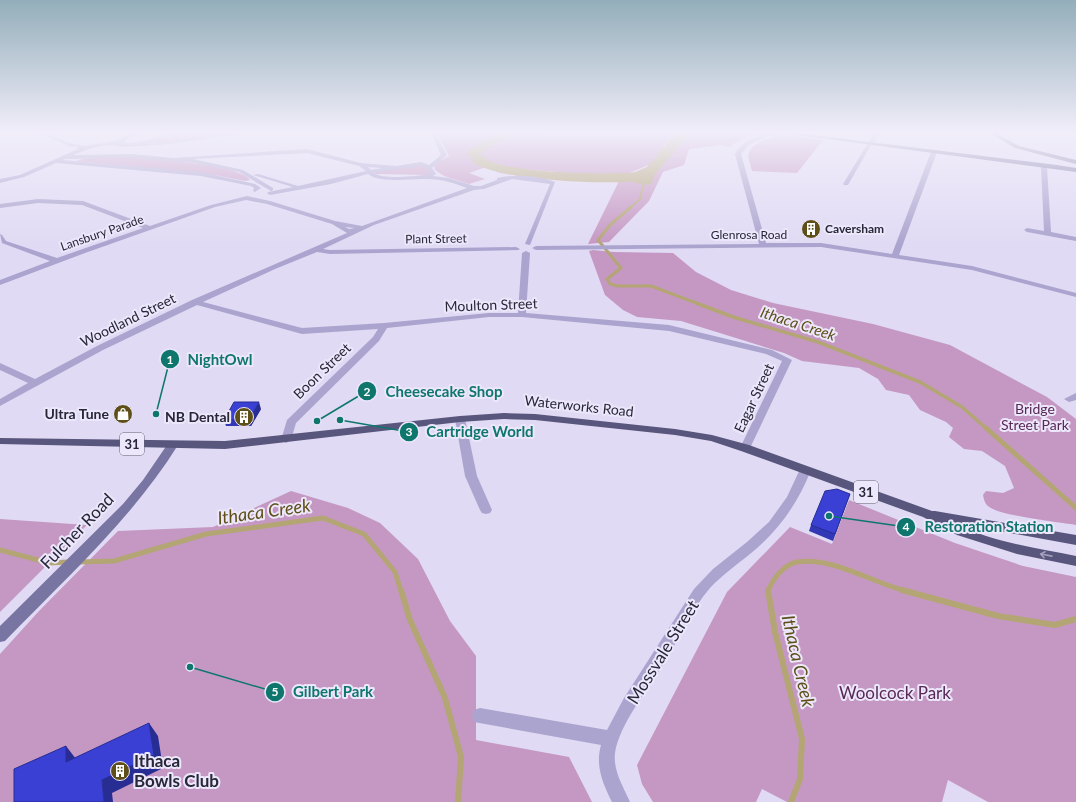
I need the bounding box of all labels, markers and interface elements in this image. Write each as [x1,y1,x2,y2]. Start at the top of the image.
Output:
street label: Lansbury Parade [58,211,145,254]
building icon: Caversham [800,218,822,240]
place label: Caversham [825,221,884,236]
street label: Glenrosa Road [711,227,787,242]
street label: Plant Street [405,230,468,247]
street label: Woodland Street [77,289,178,350]
street label: Moulton Street [444,294,538,315]
water label: Ithaca Creek [758,302,839,344]
street label: Boon Street [289,339,354,402]
callout: NightOwl [160,346,261,373]
text: NightOwl [187,350,253,368]
text: 1 [167,352,174,367]
street label: Eagar Street [730,360,777,435]
callout: Cheesecake Shop [357,378,510,405]
text: Cheesecake Shop [386,382,502,400]
text: 2 [364,384,371,399]
street label: Waterworks Road [524,391,635,420]
park label: Bridge Street Park [1001,400,1070,433]
shop icon: Ultra Tune [112,403,134,425]
place label: Ultra Tune [44,405,110,422]
building icon: NB Dental [233,406,255,428]
place label: NB Dental [165,408,230,425]
callout: Cartridge World [399,418,542,445]
text: Cartridge World [426,422,534,440]
text: 3 [406,424,413,439]
road number: 31 [120,433,144,455]
road number: 31 [854,481,878,503]
street label: Fulcher Road [35,488,118,573]
water label: Ithaca Creek [216,494,312,528]
callout: Restoration Station [896,514,1061,541]
text: Restoration Station [925,517,1053,535]
text: 4 [903,519,910,534]
one-way arrow [1040,551,1053,559]
street label: Mossvale Street [622,596,703,708]
water label: Ithaca Creek [778,613,820,709]
callout: Gilbert Park [265,678,381,705]
text: Gilbert Park [293,682,374,700]
park label: Woolcock Park [839,682,951,703]
text: 5 [272,684,279,699]
place label: Ithaca Bowls Club [134,750,219,791]
building icon: Ithaca Bowls Club [109,760,131,782]

